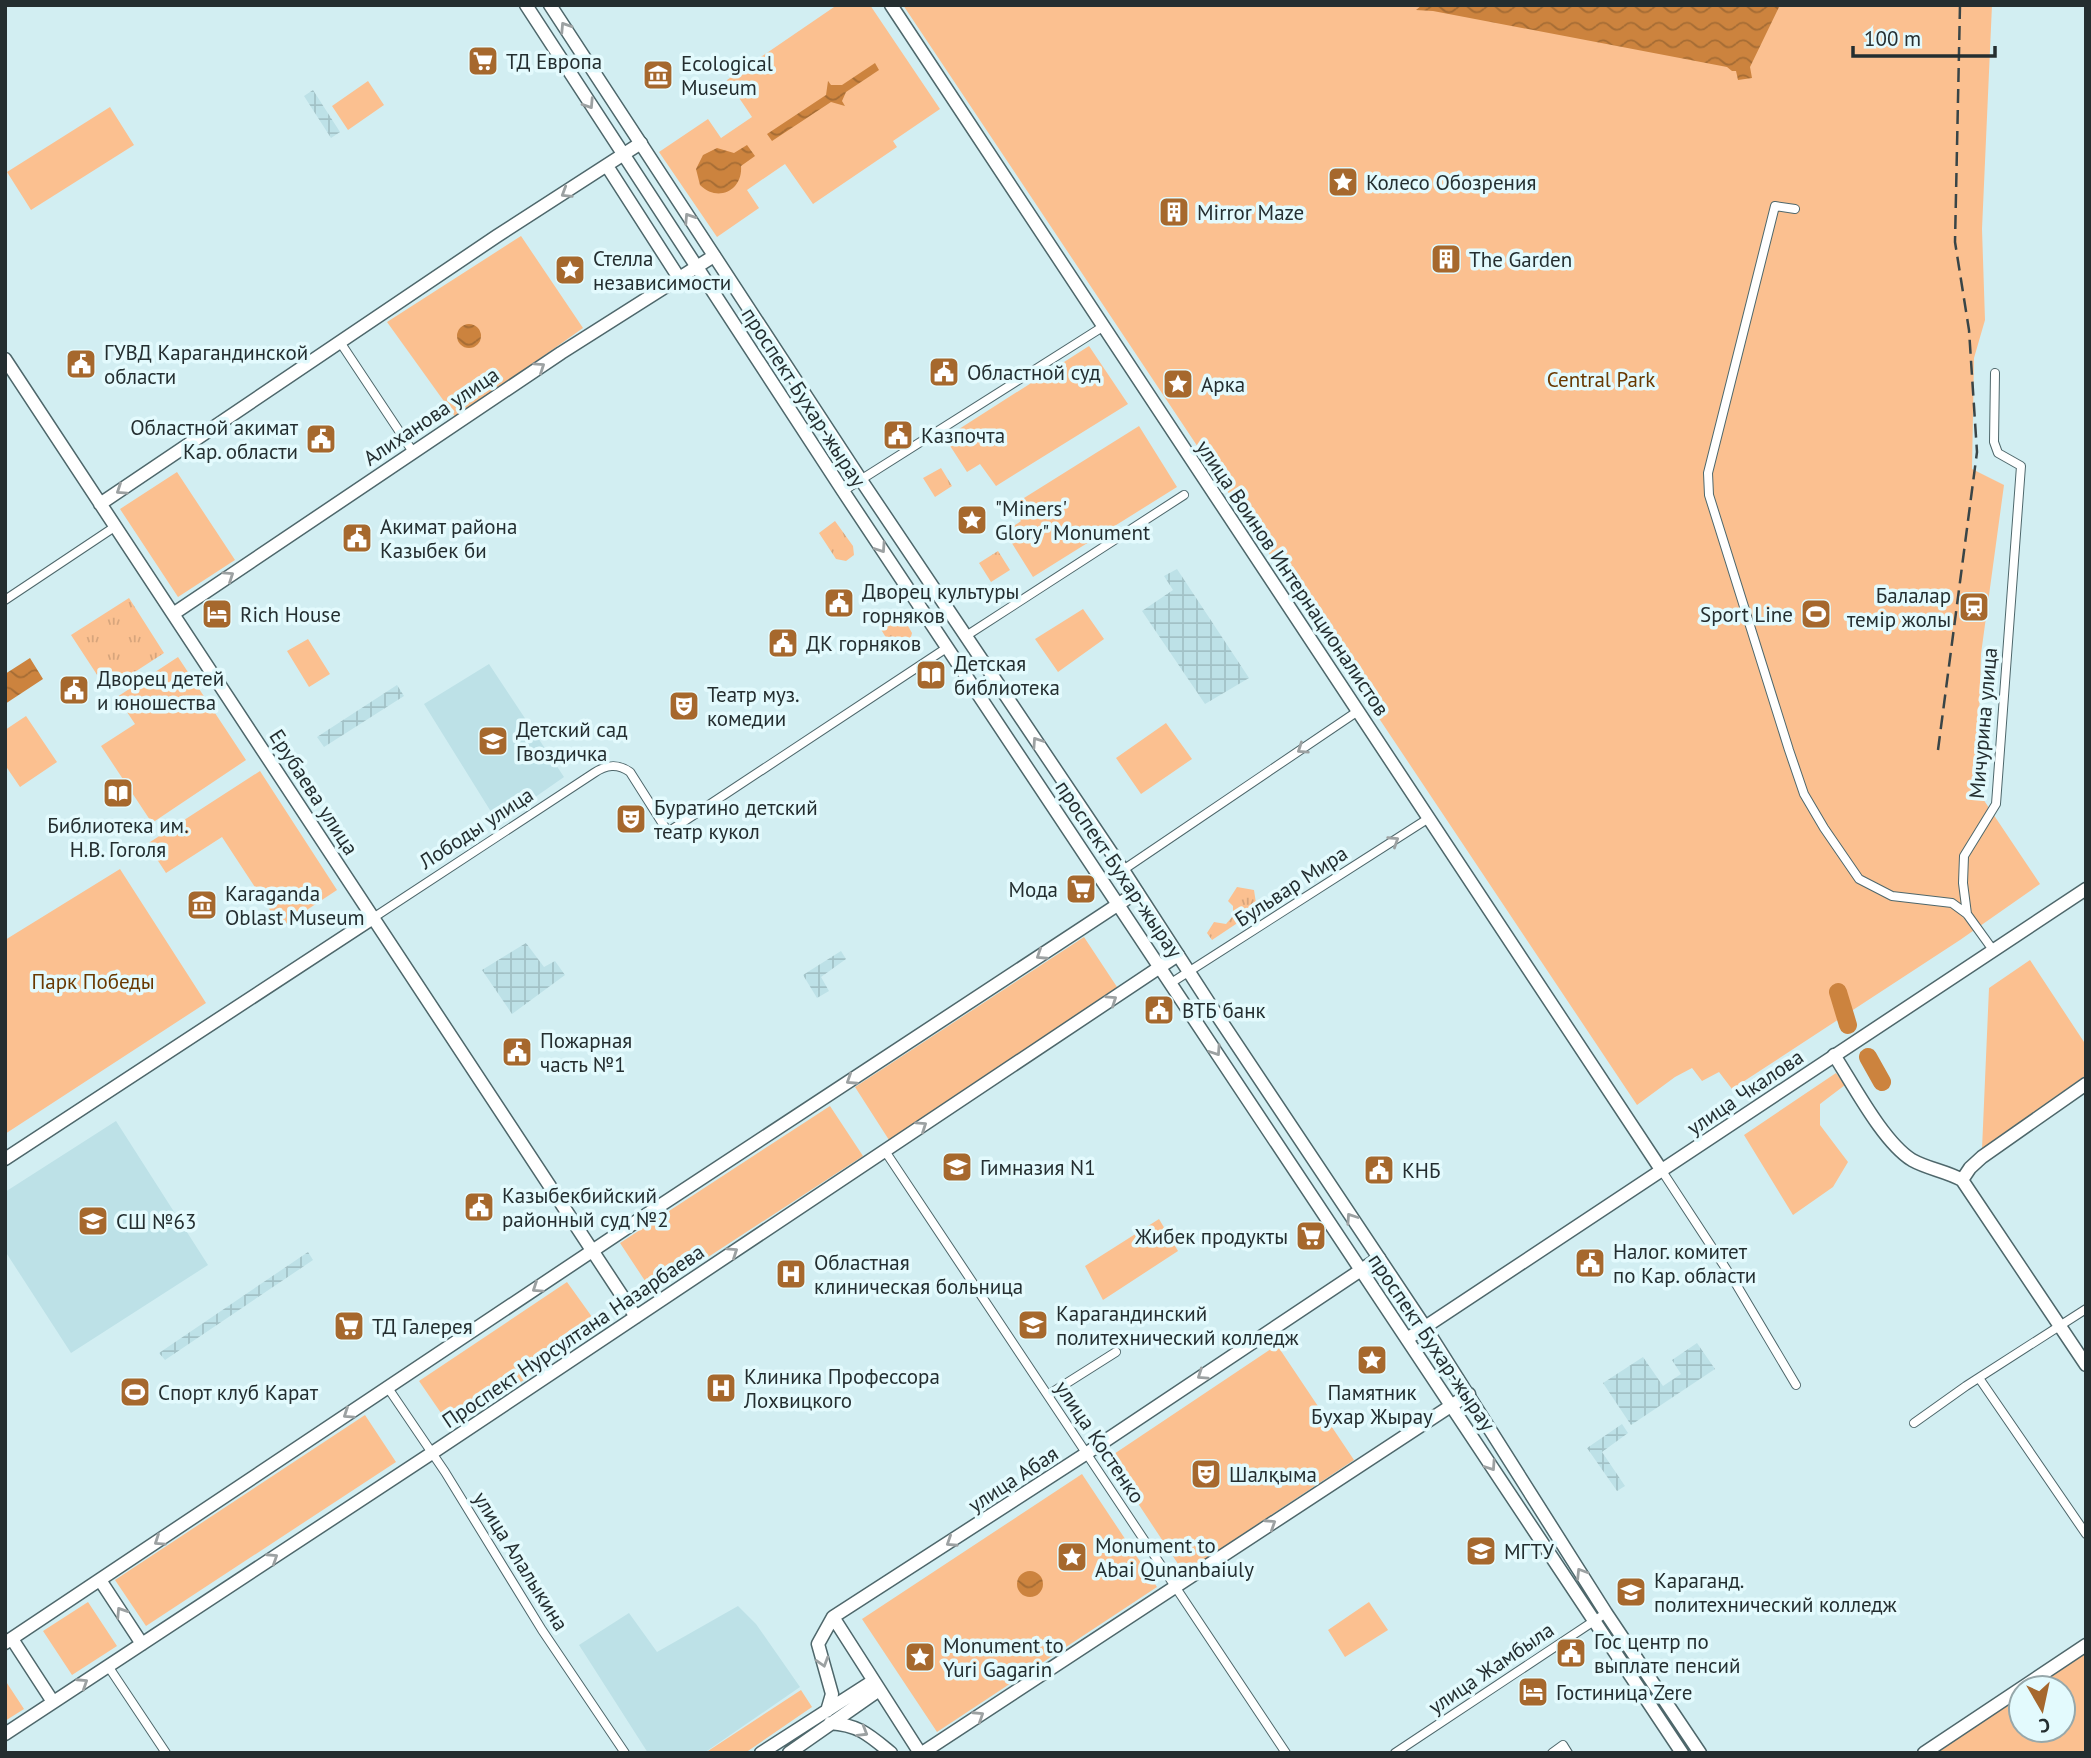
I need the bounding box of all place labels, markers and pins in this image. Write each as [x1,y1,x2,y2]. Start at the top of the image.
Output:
supermarket icon: ТД Европа [466,44,500,78]
place label: ТД Европа [506,48,602,75]
place label: Ecological Museum [681,50,773,101]
museum icon: Ecological Museum [641,58,675,92]
place icon: Колесо Обозрения [1326,165,1360,199]
place label: Колесо Обозрения [1366,169,1536,196]
building icon: Mirror Maze [1157,195,1191,229]
place label: Mirror Maze [1197,199,1304,226]
building icon: The Garden [1429,242,1463,276]
place label: Стелла независимости [593,245,731,296]
place label: The Garden [1469,246,1572,273]
place icon: Стелла независимости [553,253,587,287]
place label: ГУВД Карагандинской области [104,339,308,390]
public building icon: ГУВД Карагандинской области [64,347,98,381]
public building icon: Областной суд [927,355,961,389]
place label: Областной суд [967,359,1101,386]
place icon: Арка [1161,367,1195,401]
place label: Арка [1201,371,1245,398]
place label: Областной акимат Кар. области [130,414,299,465]
public building icon: Казпочта [881,418,915,452]
public building icon: Областной акимат Кар. области [304,422,338,456]
place label: Казпочта [921,422,1005,449]
place label: "Miners' Glory" Monument [995,495,1150,546]
place icon: "Miners' Glory" Monument [955,503,989,537]
place label: Акимат района Казыбек би [380,513,517,564]
public building icon: Акимат района Казыбек би [340,521,374,555]
place label: Дворец культуры горняков [862,578,1019,629]
place label: Балалар темір жолы [1847,582,1951,633]
public building icon: Дворец культуры горняков [822,586,856,620]
station icon: Балалар темір жолы [1957,590,1991,624]
hotel icon: Rich House [200,597,234,631]
sports icon: Sport Line [1799,597,1833,631]
place label: Rich House [240,601,341,628]
place label: Sport Line [1700,601,1793,628]
public building icon: ДК горняков [766,626,800,660]
place label: ДК горняков [806,630,921,657]
place label: Детская библиотека [954,650,1060,701]
library icon: Детская библиотека [914,658,948,692]
place label: Дворец детей и юношества [97,665,224,716]
public building icon: Дворец детей и юношества [57,673,91,707]
place label: Театр муз. комедии [707,681,799,732]
theatre icon: Театр муз. комедии [667,689,701,723]
place label: Детский сад Гвоздичка [516,716,628,767]
school or university icon: Детский сад Гвоздичка [476,724,510,758]
library icon: Библиотека им. Н.В. Гоголя [101,776,135,810]
place label: Буратино детский театр кукол [654,794,818,845]
theatre icon: Буратино детский театр кукол [614,802,648,836]
place label: Библиотека им. Н.В. Гоголя [47,812,189,863]
supermarket icon: Мода [1064,872,1098,906]
place label: Мода [1008,876,1058,903]
place label: Karaganda Oblast Museum [225,880,365,931]
museum icon: Karaganda Oblast Museum [185,888,219,922]
public building icon: ВТБ банк [1142,993,1176,1027]
place label: ВТБ банк [1182,997,1266,1024]
place label: Пожарная часть №1 [540,1027,632,1078]
public building icon: Пожарная часть №1 [500,1035,534,1069]
school or university icon: Гимназия N1 [940,1150,974,1184]
public building icon: КНБ [1362,1153,1396,1187]
place label: Гимназия N1 [980,1154,1096,1181]
place label: КНБ [1402,1157,1440,1184]
place label: Казыбекбийский районный суд №2 [502,1182,669,1233]
public building icon: Казыбекбийский районный суд №2 [462,1190,496,1224]
school or university icon: СШ №63 [76,1204,110,1238]
place label: СШ №63 [116,1208,196,1235]
supermarket icon: Жибек продукты [1294,1219,1328,1253]
place label: Жибек продукты [1134,1223,1288,1250]
place label: Налог. комитет по Кар. области [1613,1238,1756,1289]
public building icon: Налог. комитет по Кар. области [1573,1246,1607,1280]
place label: Областная клиническая больница [814,1249,1023,1300]
hospital icon: Областная клиническая больница [774,1257,808,1291]
place label: Карагандинский политехнический колледж [1056,1300,1299,1351]
school or university icon: Карагандинский политехнический колледж [1016,1308,1050,1342]
supermarket icon: ТД Галерея [332,1309,366,1343]
place label: ТД Галерея [372,1313,473,1340]
place icon: Памятник Бухар Жырау [1355,1343,1389,1377]
place label: Клиника Профессора Лохвицкого [743,1363,940,1414]
hospital icon: Клиника Профессора Лохвицкого [704,1371,738,1405]
sports icon: Спорт клуб Карат [118,1375,152,1409]
place label: Спорт клуб Карат [158,1379,319,1406]
place label: Памятник Бухар Жырау [1311,1379,1433,1430]
theatre icon: Шалқыма [1189,1457,1223,1491]
place label: Шалқыма [1229,1461,1317,1488]
place label: Monument to Abai Qunanbaiuly [1095,1532,1254,1583]
school or university icon: МГТУ [1464,1534,1498,1568]
place label: МГТУ [1504,1538,1554,1565]
place icon: Monument to Abai Qunanbaiuly [1055,1540,1089,1574]
place label: Караганд. политехнический колледж [1654,1567,1897,1618]
school or university icon: Караганд. политехнический колледж [1614,1575,1648,1609]
place label: Гос центр по выплате пенсий [1594,1628,1741,1679]
place label: Monument to Yuri Gagarin [943,1632,1064,1683]
public building icon: Гос центр по выплате пенсий [1554,1636,1588,1670]
place icon: Monument to Yuri Gagarin [903,1640,937,1674]
hotel icon: Гостиница Zere [1516,1675,1550,1709]
place label: Гостиница Zere [1556,1679,1692,1706]

